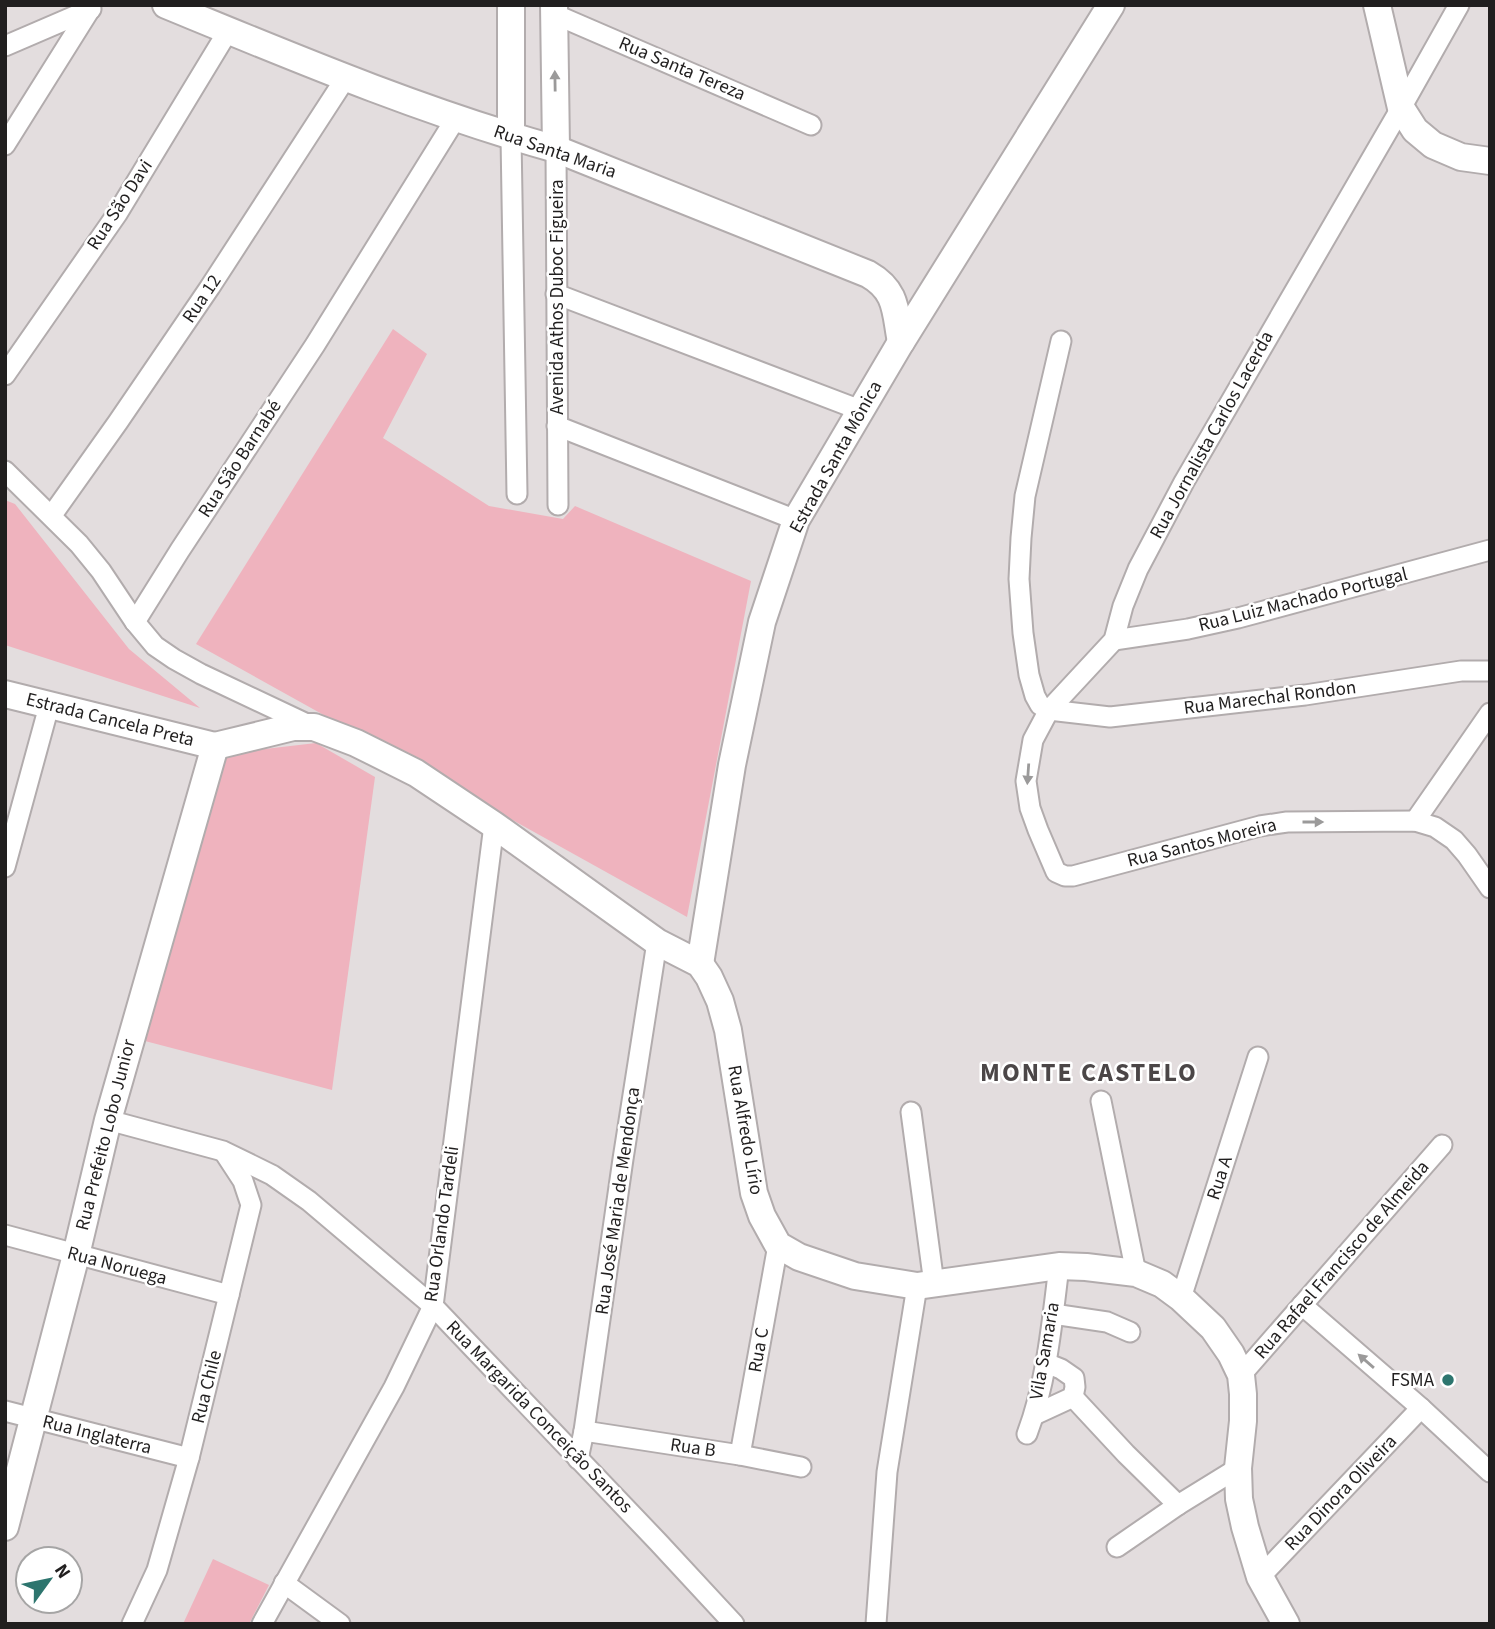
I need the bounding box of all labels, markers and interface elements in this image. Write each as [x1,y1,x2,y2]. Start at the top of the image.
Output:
street label: Rua Santa Tereza [614,30,750,108]
one-way arrow [549,70,561,92]
street label: Rua Santa Maria [490,118,620,186]
street label: Rua São Davi [81,154,159,256]
street label: Avenida Athos Duboc Figueira [544,179,571,415]
street label: Rua 12 [176,269,228,329]
street label: Rua Jornalista Carlos Lacerda [1143,326,1281,544]
street label: Estrada Santa Mônica [783,376,889,538]
street label: Rua São Barnabé [192,395,288,523]
street label: Rua Luiz Machado Portugal [1196,561,1411,639]
street label: Rua Marechal Rondon [1182,674,1358,722]
street label: Estrada Cancela Preta [23,686,197,754]
one-way arrow [1022,763,1033,785]
street label: Rua Santos Moreira [1124,811,1280,875]
one-way arrow [1302,816,1324,828]
street label: Rua Prefeito Lobo Junior [69,1036,143,1233]
district label: MONTE CASTELO [980,1054,1198,1091]
street label: Rua Alfredo Lírio [720,1063,770,1197]
street label: Rua José Maria de Mendonça [589,1085,647,1317]
street label: Rua Orlando Tardeli [418,1144,466,1304]
street label: Rua A [1200,1152,1240,1203]
street label: Rua Rafael Francisco de Almeida [1248,1155,1436,1365]
street label: Rua Noruega [64,1240,170,1292]
street label: Vila Samaria [1023,1300,1067,1402]
street label: Rua Margarida Conceição Santos [439,1315,639,1520]
street label: Rua C [742,1325,776,1375]
street label: Rua Chile [185,1348,229,1426]
one-way arrow [1358,1354,1375,1369]
place label: FSMA [1391,1367,1435,1394]
marker: FSMA [1440,1372,1456,1388]
street label: Rua Inglaterra [40,1408,154,1462]
street label: Rua Dinora Oliveira [1279,1429,1403,1557]
street label: Rua B [668,1431,718,1465]
north arrow [14,1545,84,1615]
text: N [47,1559,77,1584]

